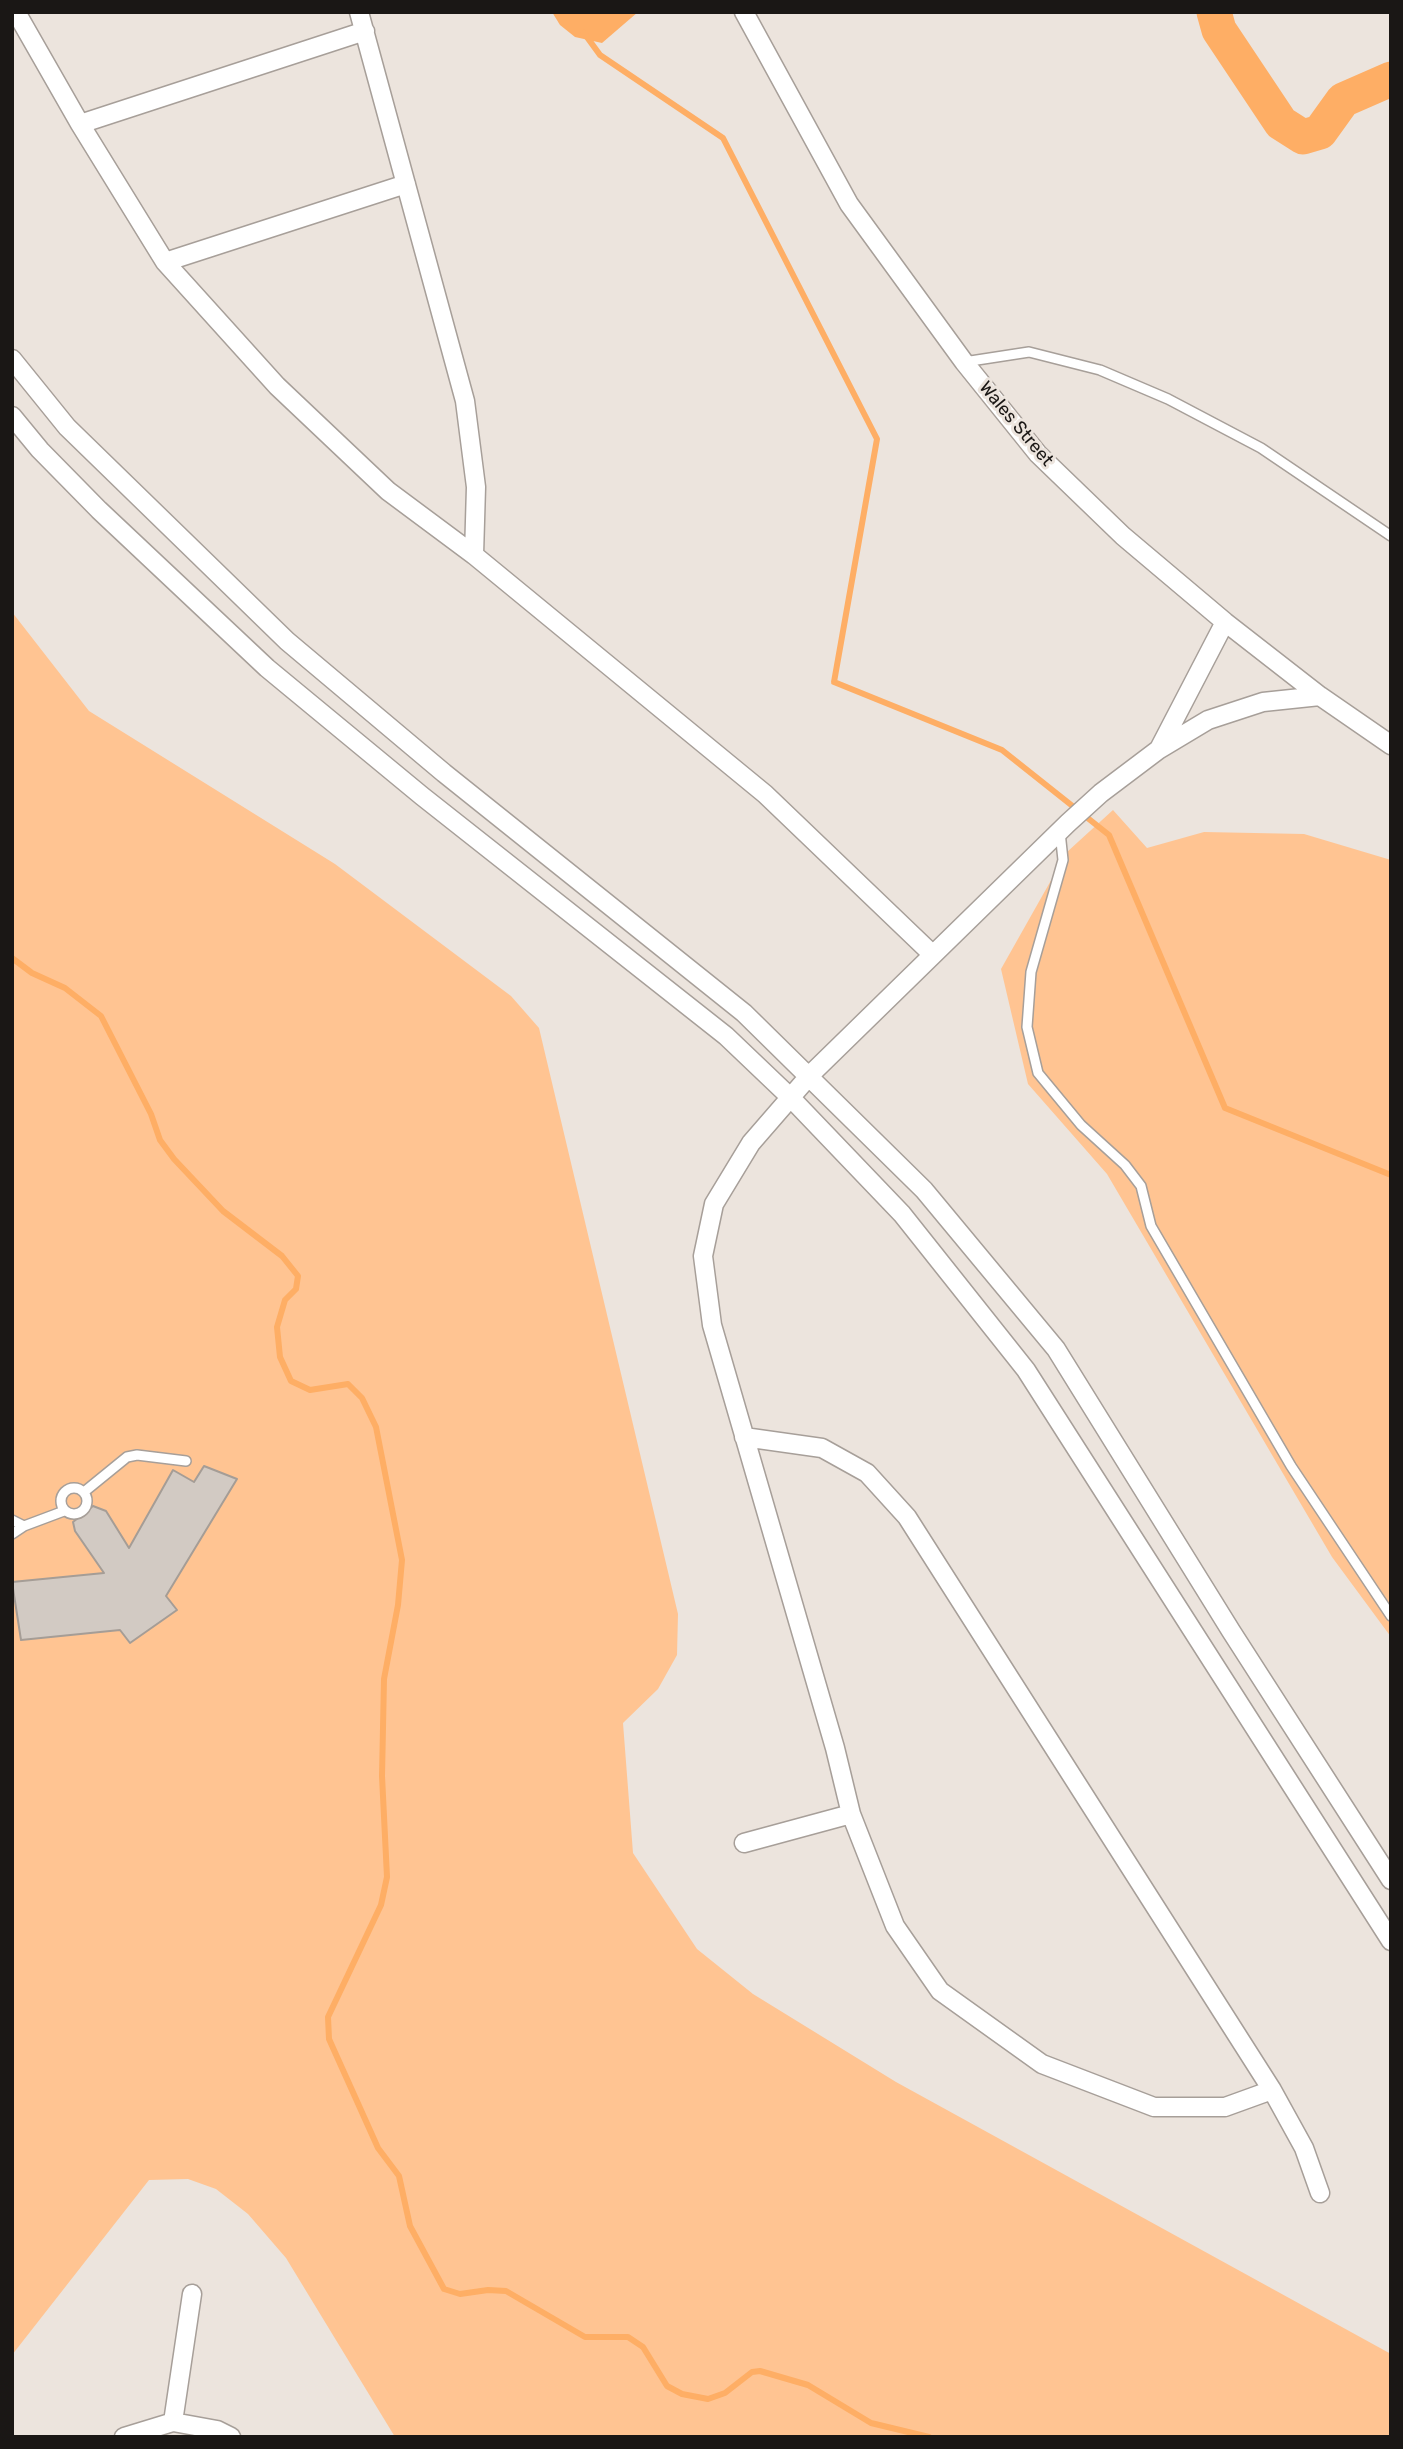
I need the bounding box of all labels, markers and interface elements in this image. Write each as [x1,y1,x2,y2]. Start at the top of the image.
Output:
street label: Wales Street [974,377,1058,471]

